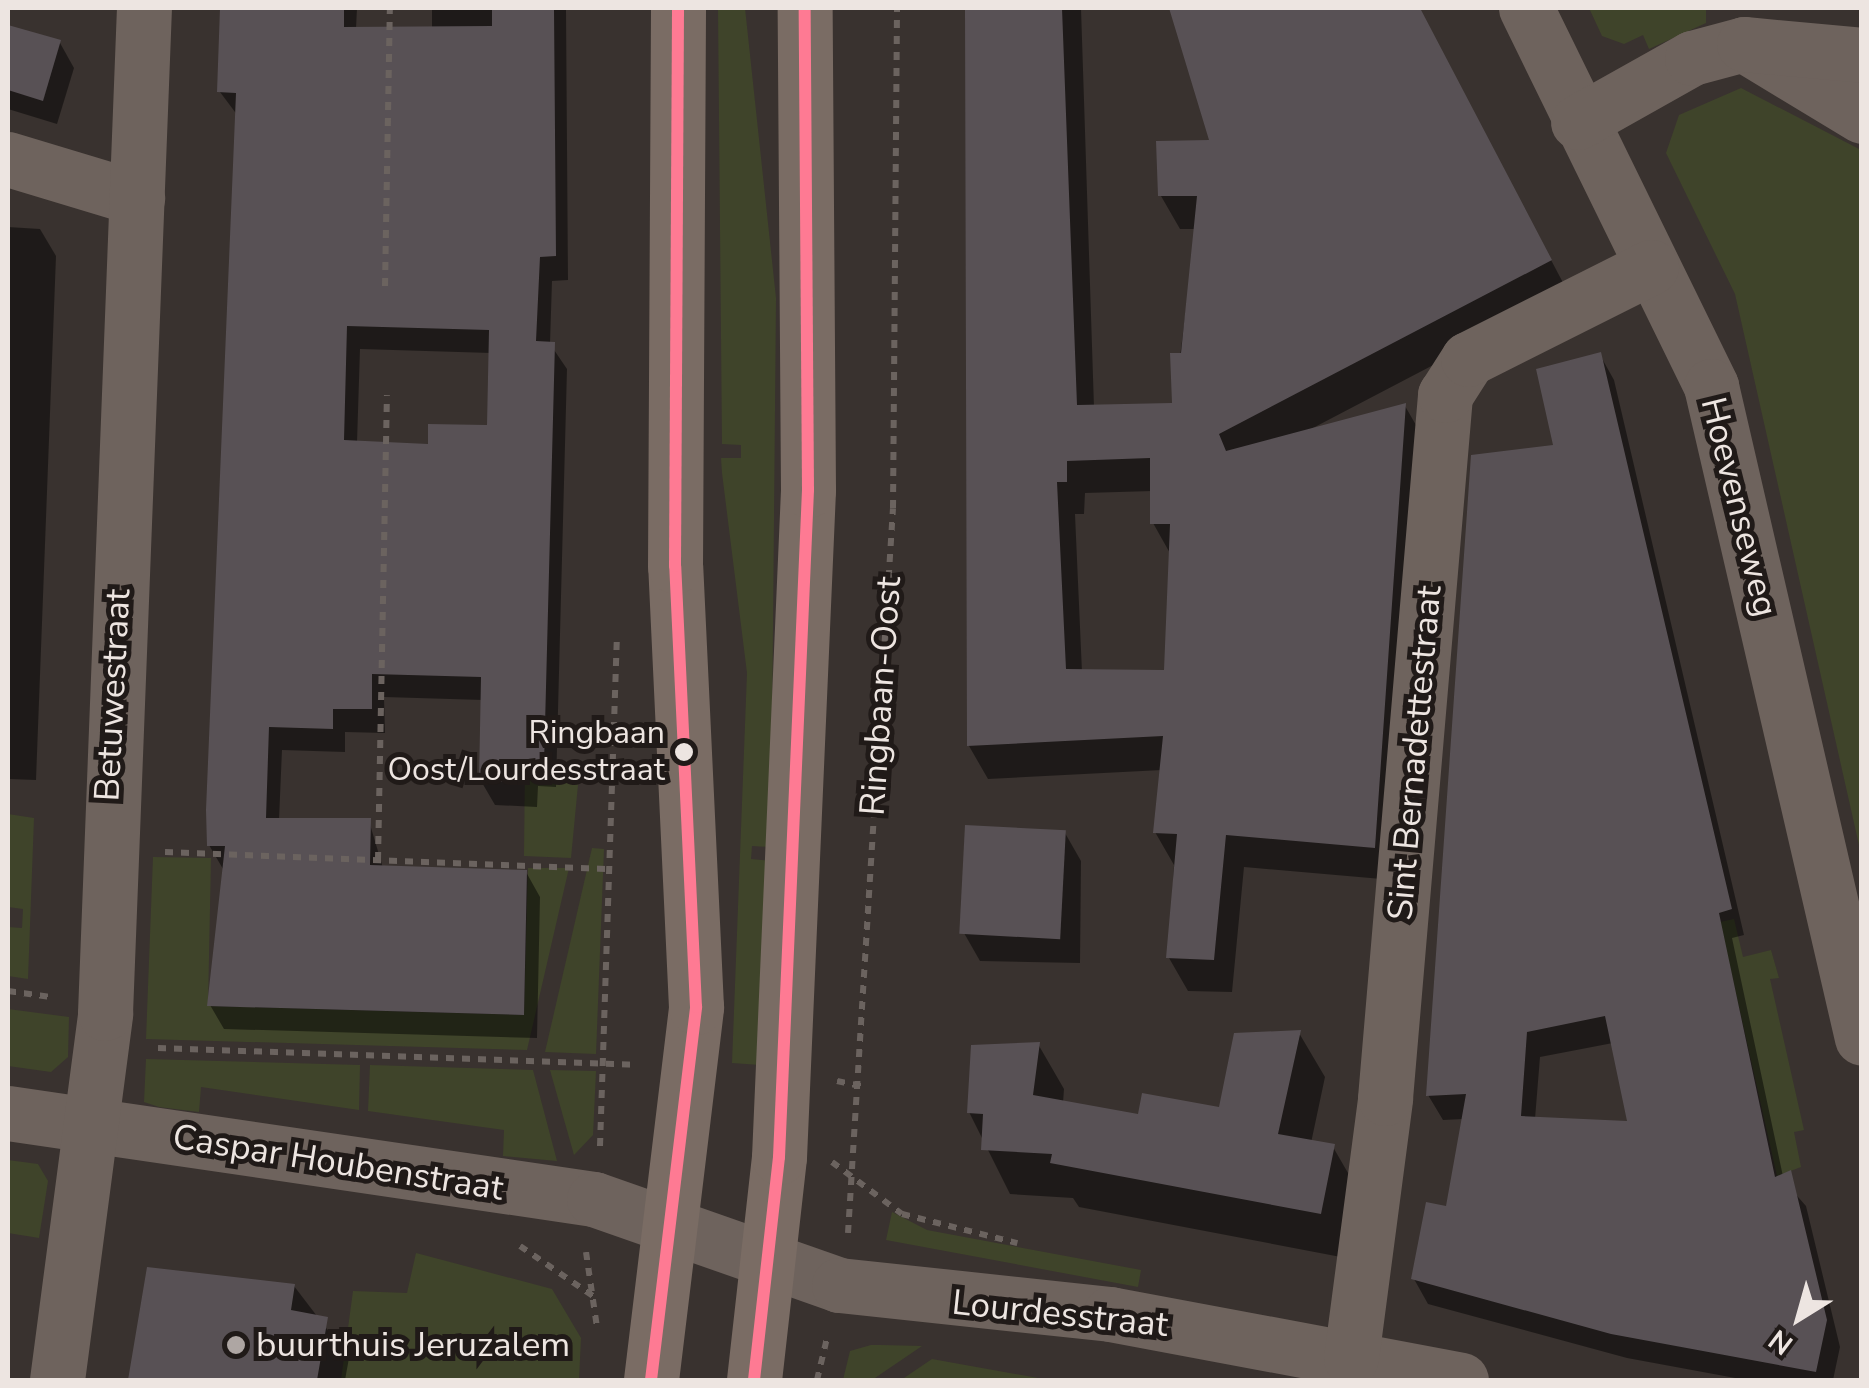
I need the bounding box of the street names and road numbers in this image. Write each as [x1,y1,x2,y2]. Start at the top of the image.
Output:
street label: Hoevenseweg [1691,393,1787,621]
street label: Ringbaan-Oost [852,575,910,817]
street label: Sint Bernadettestraat [1379,584,1451,922]
street label: Betuwestraat [86,588,140,802]
street label: Caspar Houbenstraat [170,1116,506,1210]
street label: Lourdesstraat [950,1282,1170,1346]

